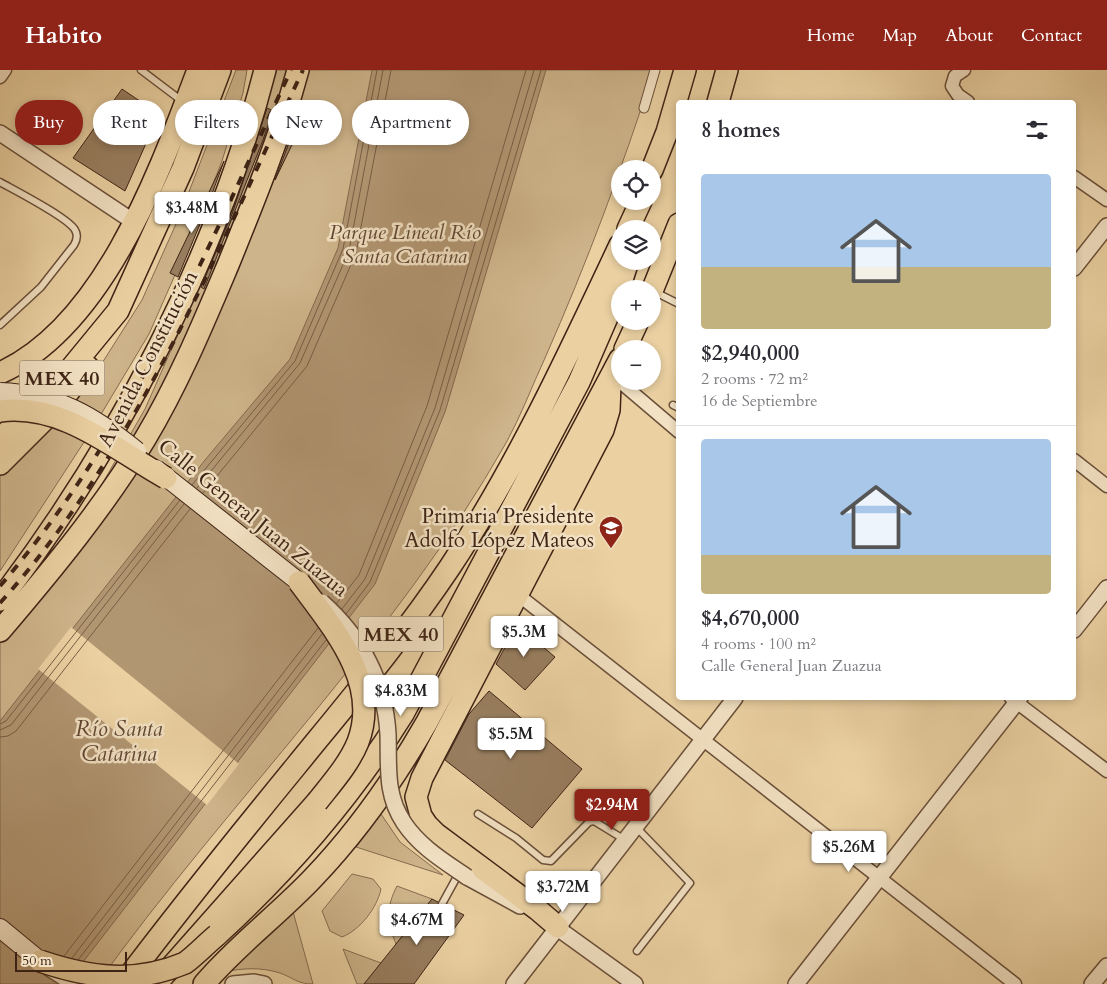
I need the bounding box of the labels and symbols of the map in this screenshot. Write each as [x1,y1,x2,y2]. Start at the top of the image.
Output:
pin: $3.48M [151,191,233,234]
park label: Parque Lineal Río Santa Catarina [329,218,481,271]
street label: Avenida Constitución [91,266,205,452]
road number: MEX 40 [20,360,104,396]
street label: Calle General Juan Zuazua [152,432,354,604]
place label: Primaria Presidente Adolfo López Mateos [405,502,594,555]
school or university icon: Primaria Presidente Adolfo López Mateos [598,515,624,549]
road number: MEX 40 [358,616,444,652]
pin: $5.3M [489,616,559,658]
pin: $4.83M [360,674,442,717]
water label: Río Santa Catarina [75,714,163,769]
pin: $5.5M [476,718,546,760]
pin: $2.94M [571,788,653,831]
pin: $5.26M [808,830,890,873]
pin: $3.72M [522,870,604,913]
pin: $4.67M [376,904,458,946]
scale bar [15,949,128,972]

